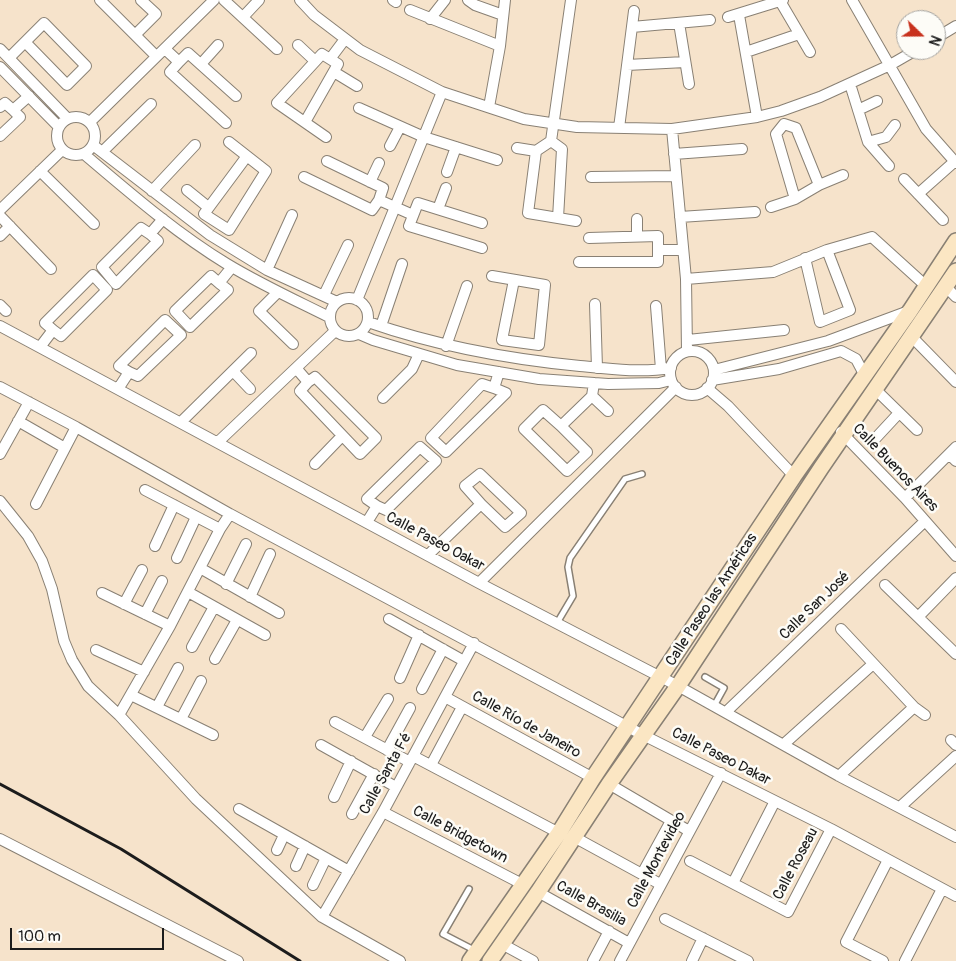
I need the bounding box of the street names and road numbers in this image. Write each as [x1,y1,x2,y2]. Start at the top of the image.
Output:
street label: Calle Buenos Aires [848,420,942,516]
street label: Calle Paseo Oakar [383,508,487,576]
street label: Calle Paseo las Américas [662,530,762,670]
street label: Calle San José [776,568,854,644]
street label: Calle Río de Janeiro [468,688,584,762]
street label: Calle Paseo Dakar [668,724,774,790]
street label: Calle Santa Fé [356,730,416,818]
street label: Calle Bridgetown [409,802,511,868]
street label: Calle Montevideo [624,809,690,911]
street label: Calle Roseau [769,825,823,903]
street label: Calle Brasilia [553,877,629,931]

